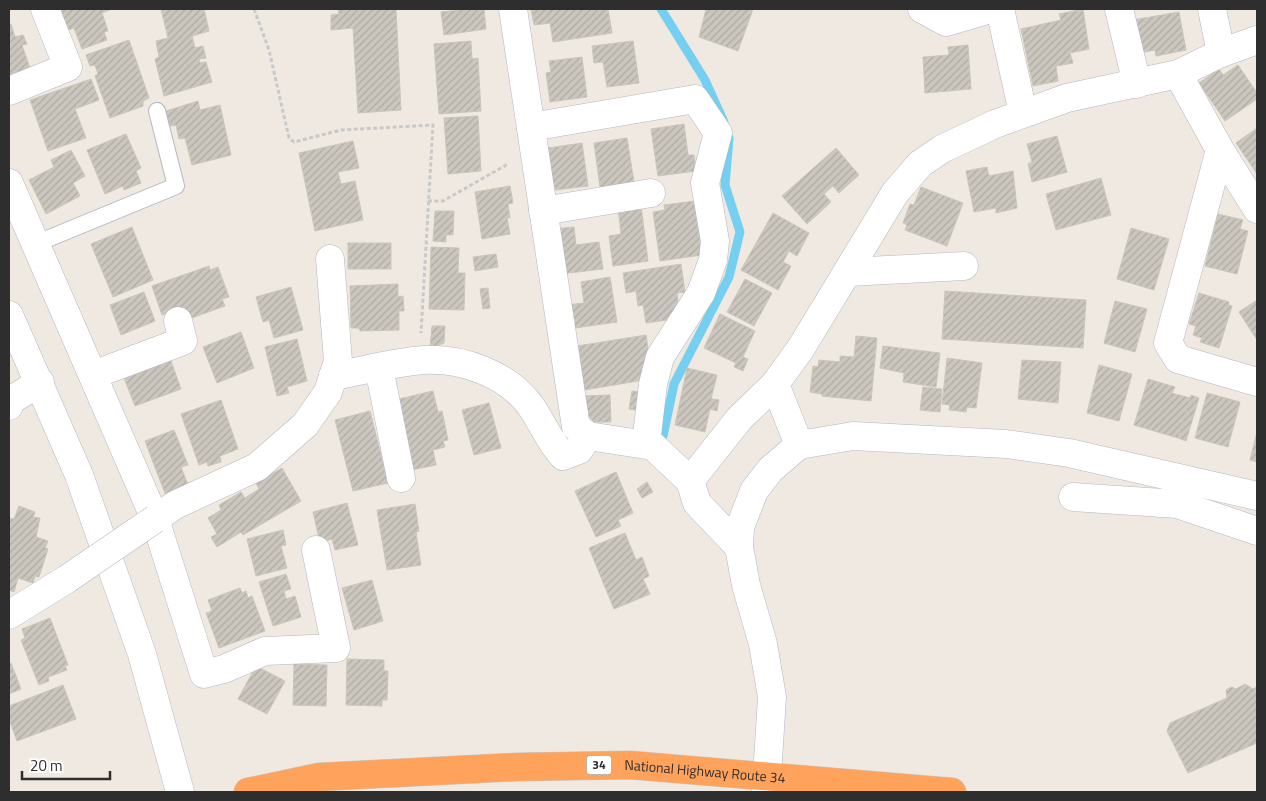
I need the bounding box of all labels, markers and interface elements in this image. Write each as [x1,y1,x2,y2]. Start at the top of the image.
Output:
scale bar [22,748,110,780]
text: 20 m [30,754,63,777]
street label: National Highway Route 34 [624,754,786,788]
road number: 34 [586,756,612,774]

